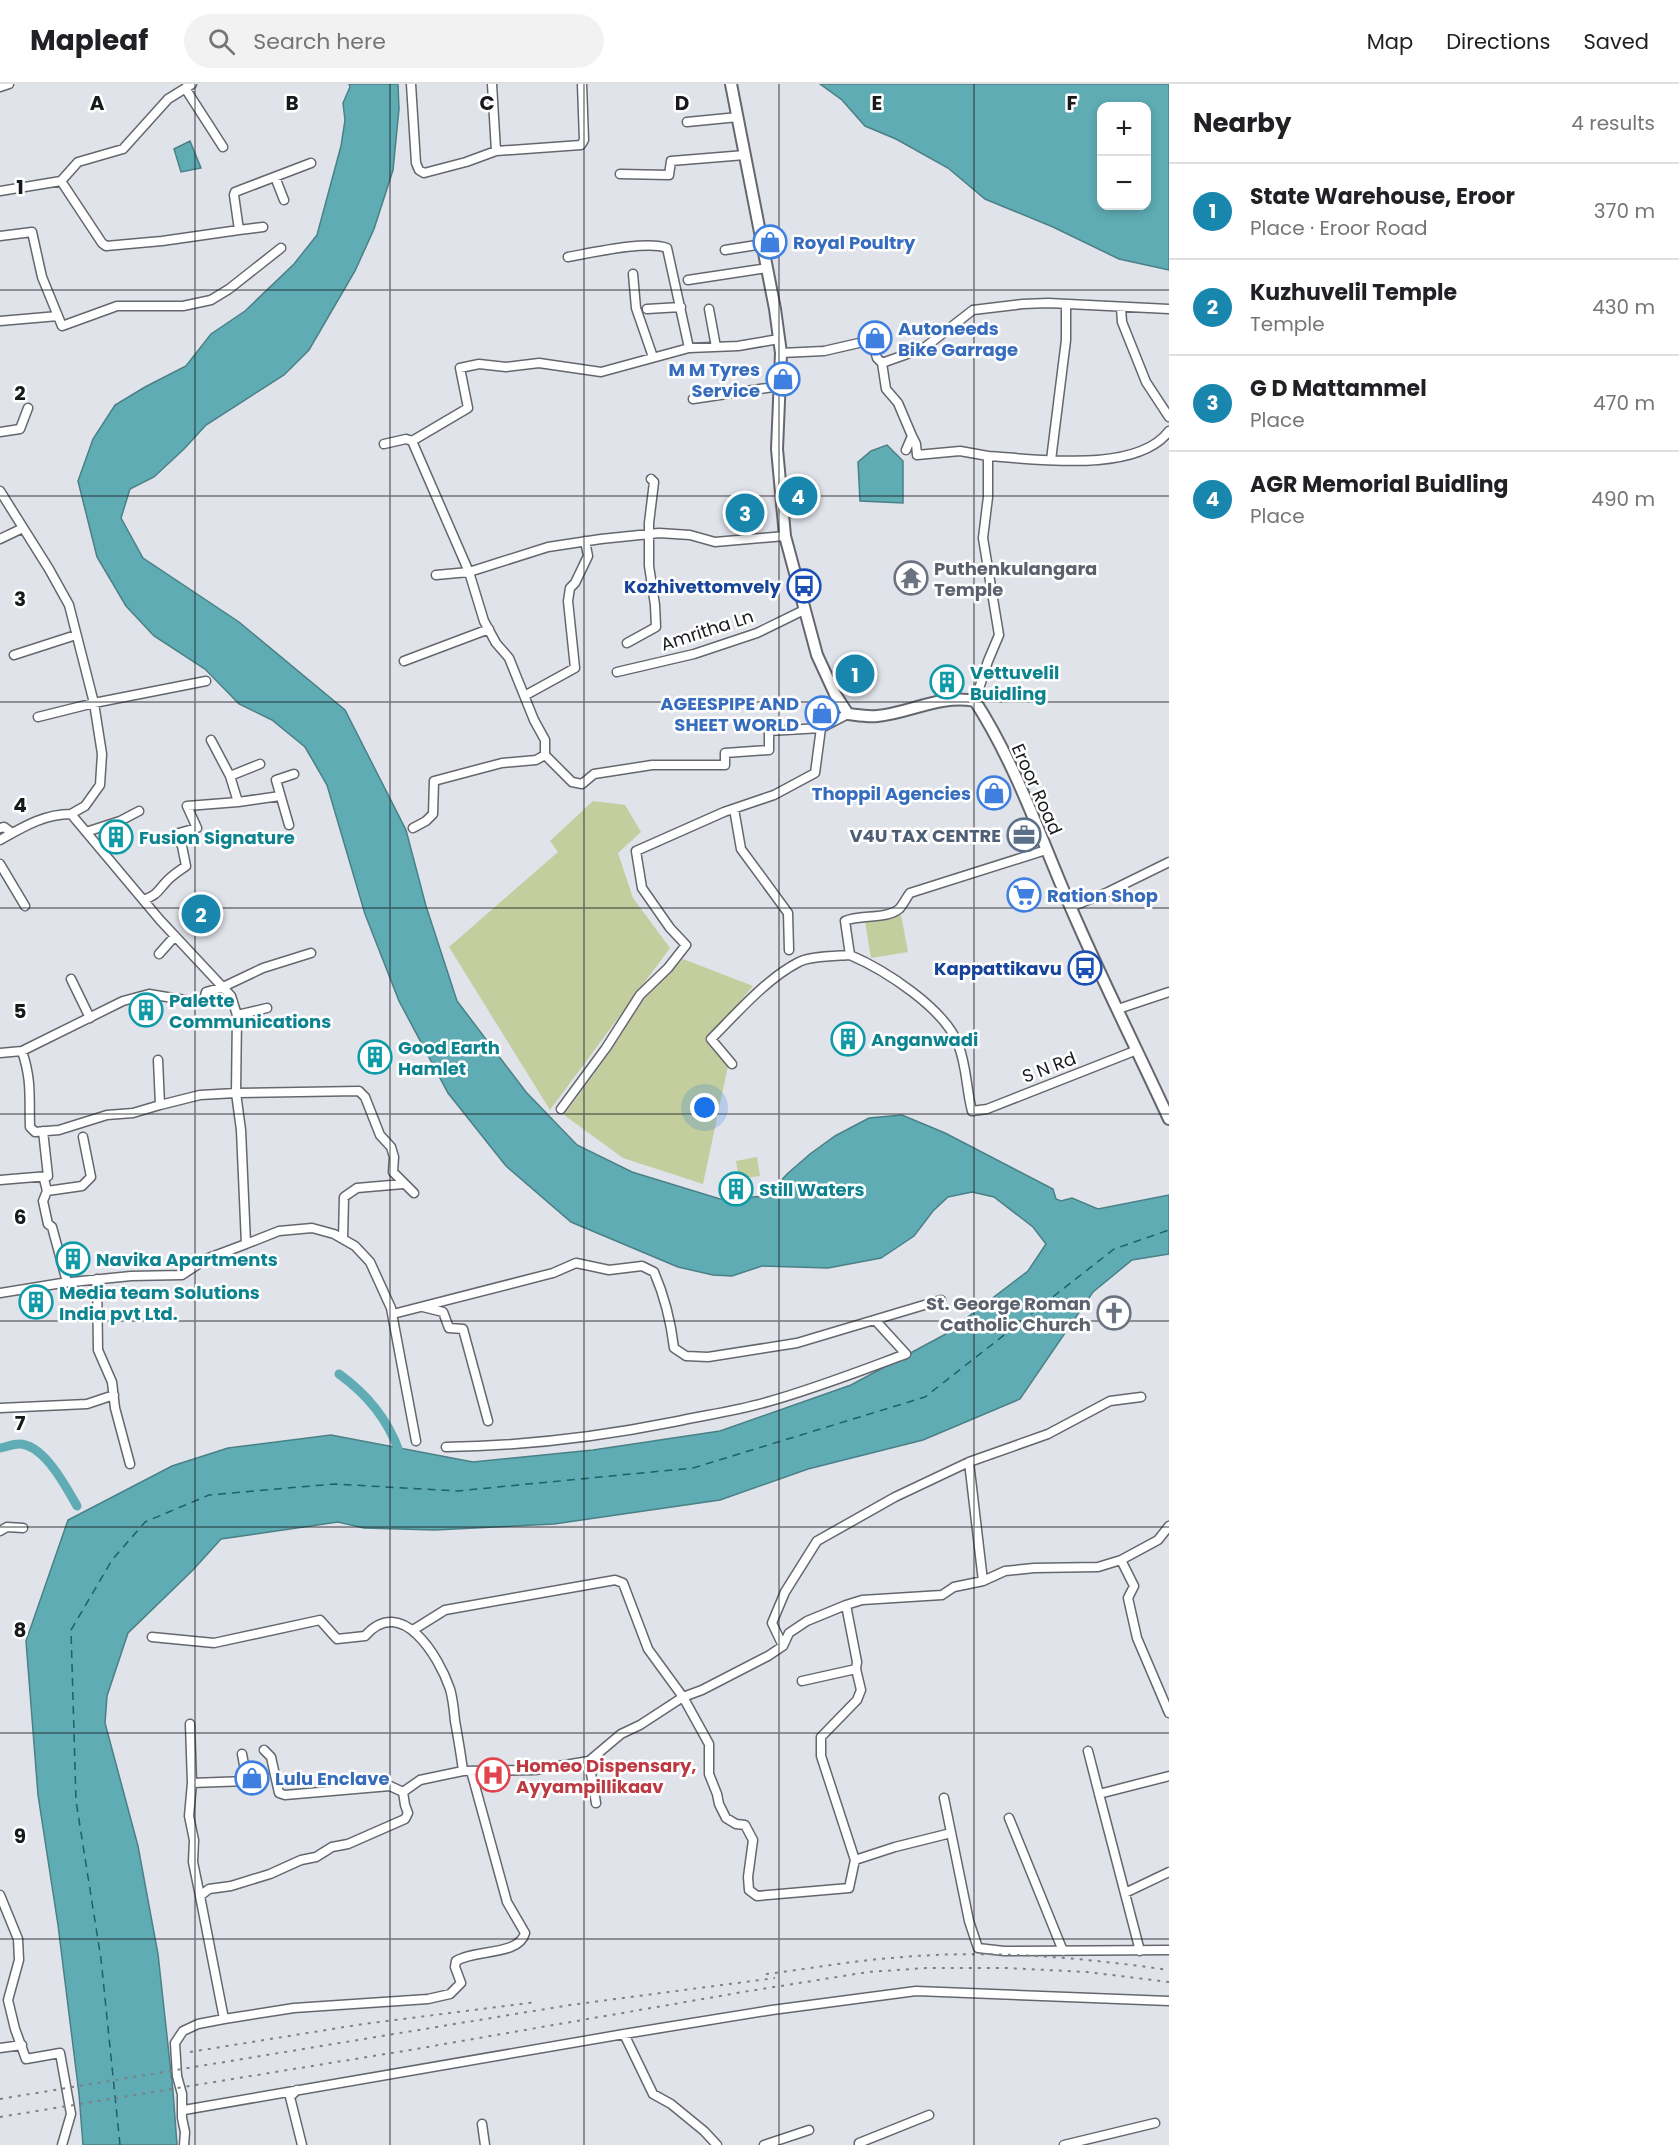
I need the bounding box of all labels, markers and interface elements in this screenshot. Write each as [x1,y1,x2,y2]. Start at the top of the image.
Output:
search box [184,14,604,68]
text: Mapleaf [30,21,148,60]
icon: search [205,25,238,58]
text: Search here [253,26,386,57]
text: Map [1367,27,1413,56]
text: Directions [1446,27,1550,56]
text: Saved [1583,27,1649,56]
text: A [90,89,105,117]
text: B [285,89,299,117]
text: C [479,89,495,117]
text: D [675,89,689,117]
text: E [872,89,882,117]
text: F [1067,89,1078,117]
map controls [1097,102,1151,210]
button: + [1097,102,1151,156]
text: Nearby [1193,105,1291,141]
text: 4 results [1571,109,1655,137]
button: − [1097,156,1151,210]
text: 1 [16,173,24,201]
text: State Warehouse, Eroor [1250,181,1515,212]
text: 1 [1209,197,1216,225]
text: 370 m [1594,197,1655,225]
text: Place · Eroor Road [1250,214,1428,242]
shop icon: Royal Poultry [752,224,788,260]
place label: Royal Poultry [793,230,916,255]
text: Kuzhuvelil Temple [1250,277,1457,308]
text: 2 [1207,293,1218,321]
text: 430 m [1592,293,1655,321]
text: Temple [1250,310,1325,338]
place label: Autoneeds Bike Garrage [898,316,1018,362]
shop icon: Autoneeds Bike Garrage [857,320,893,356]
place label: M M Tyres Service [668,357,760,403]
shop icon: M M Tyres Service [765,361,801,397]
text: G D Mattammel [1250,373,1427,404]
text: 2 [14,379,26,407]
text: 3 [1206,389,1219,417]
text: 470 m [1593,389,1655,417]
text: Place [1250,406,1305,434]
text: AGR Memorial Buidling [1250,469,1509,500]
pin: 4 [778,474,818,518]
text: 4 [1206,485,1219,513]
text: 490 m [1591,485,1655,513]
pin: 3 [726,490,764,536]
text: Place [1250,502,1305,530]
place label: Puthenkulangara Temple [934,556,1097,602]
temple icon: Puthenkulangara Temple [893,560,929,596]
bus stop icon: Kozhivettomvely [786,568,822,604]
place label: Kozhivettomvely [624,574,782,599]
text: 3 [14,585,26,613]
street label: Amritha Ln [657,603,757,657]
pin: 1 [836,652,874,696]
place label: Vettuvelil Buidling [970,660,1059,706]
building icon: Vettuvelil Buidling [929,664,965,700]
place label: AGEESPIPE AND SHEET WORLD [660,691,799,737]
shop icon: AGEESPIPE AND SHEET WORLD [804,695,840,731]
street label: Eroor Road [1006,739,1068,839]
shop icon: Thoppil Agencies [976,775,1012,811]
place label: Thoppil Agencies [812,781,971,806]
text: 4 [13,791,27,819]
office icon: V4U TAX CENTRE [1006,817,1042,853]
building icon: Fusion Signature [98,819,134,855]
place label: V4U TAX CENTRE [849,823,1001,848]
place label: Fusion Signature [139,825,295,850]
supermarket icon: Ration Shop [1006,877,1042,913]
place label: Ration Shop [1047,883,1158,908]
pin: 2 [182,892,220,936]
bus stop icon: Kappattikavu [1067,950,1103,986]
place label: Kappattikavu [934,956,1062,981]
place label: Palette Communications [169,988,331,1034]
building icon: Palette Communications [128,992,164,1028]
text: 5 [14,997,27,1025]
building icon: Anganwadi [830,1021,866,1057]
place label: Anganwadi [871,1027,978,1052]
place label: Good Earth Hamlet [398,1035,500,1081]
building icon: Good Earth Hamlet [357,1039,393,1075]
street label: S N Rd [1018,1045,1080,1089]
your location [690,1093,719,1122]
building icon: Still Waters [718,1171,754,1207]
place label: Still Waters [759,1177,864,1202]
text: 6 [14,1203,26,1231]
building icon: Navika Apartments [55,1241,91,1277]
place label: Navika Apartments [96,1247,278,1272]
place label: Media team Solutions India pvt Ltd. [59,1280,260,1326]
building icon: Media team Solutions India pvt Ltd. [18,1284,54,1320]
place label: St. George Roman Catholic Church [926,1291,1091,1337]
church icon: St. George Roman Catholic Church [1096,1295,1132,1331]
text: 7 [15,1409,26,1437]
text: 8 [14,1616,26,1644]
place label: Homeo Dispensary, Ayyampillikaav [516,1753,696,1799]
hospital icon: Homeo Dispensary, Ayyampillikaav [475,1757,511,1793]
shop icon: Lulu Enclave [234,1760,270,1796]
place label: Lulu Enclave [275,1766,390,1791]
text: 9 [14,1822,26,1850]

